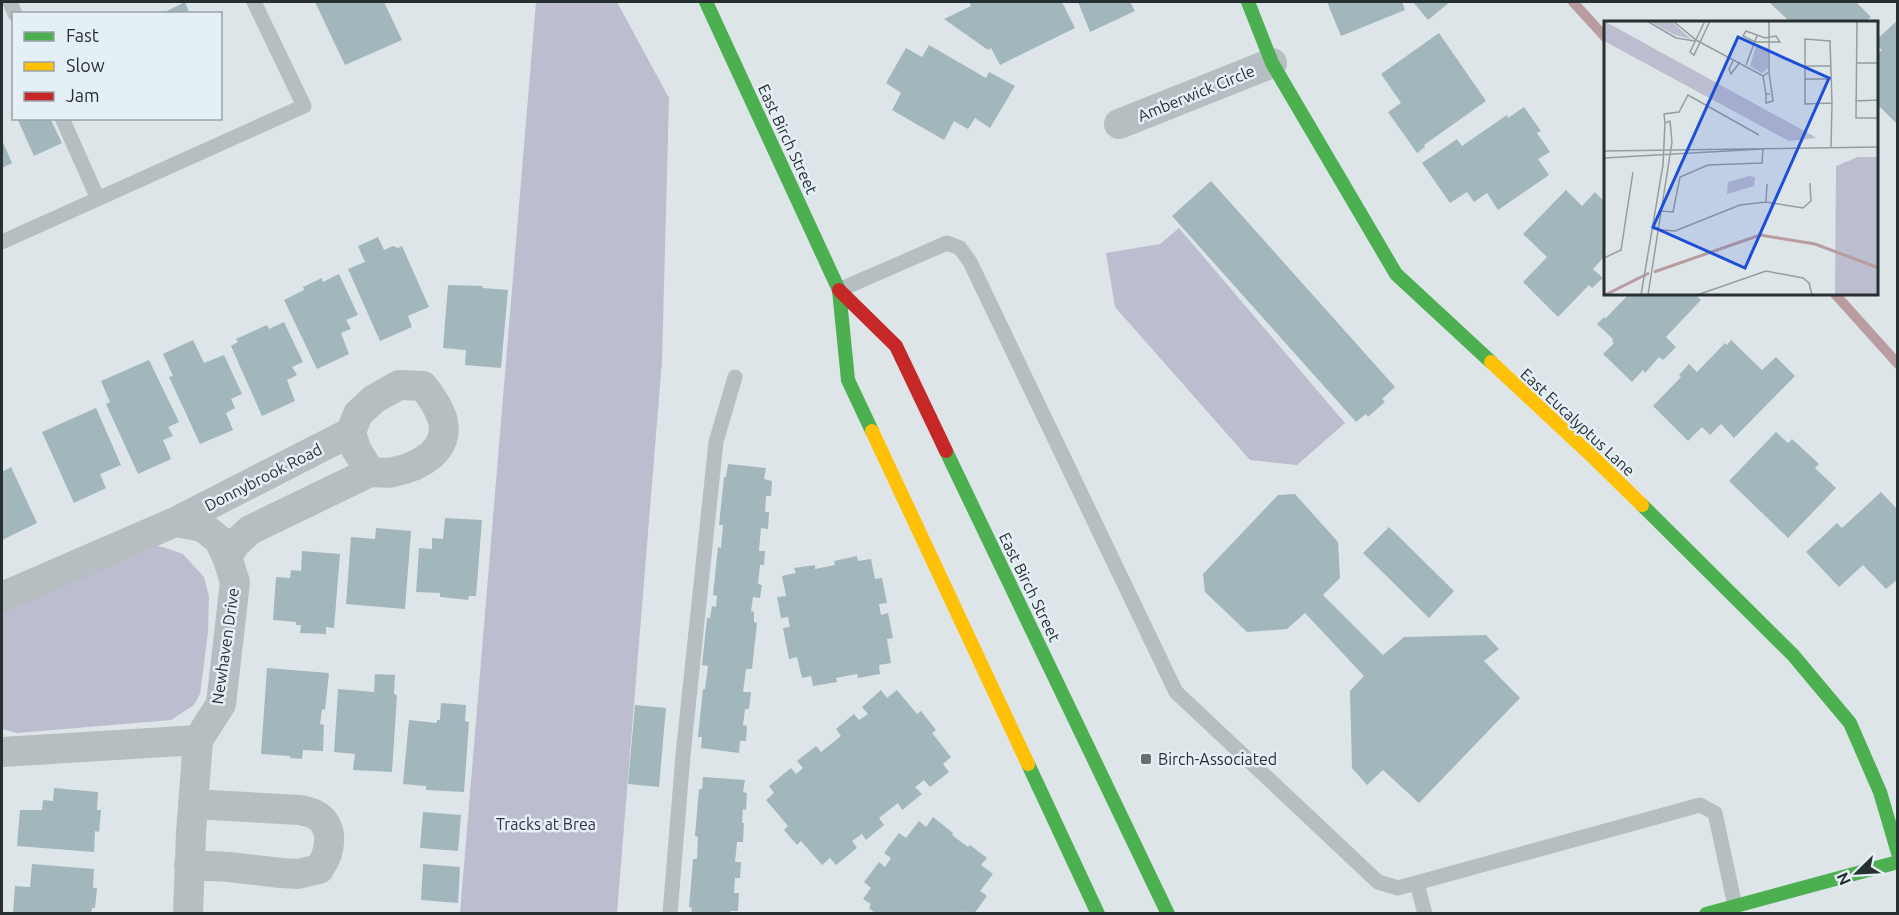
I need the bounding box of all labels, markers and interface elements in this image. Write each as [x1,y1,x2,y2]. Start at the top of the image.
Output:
legend [12,12,222,120]
inset map [1604,21,1878,296]
text: Fast [66,25,99,45]
text: Slow [66,55,105,75]
street label: Amberwick Circle [1135,61,1257,125]
street label: East Birch Street [755,81,822,197]
text: Jam [66,85,100,105]
street label: East Eucalyptus Lane [1517,364,1639,480]
street label: Donnybrook Road [201,440,325,514]
street label: East Birch Street [996,530,1065,645]
street label: Newhaven Drive [208,587,242,705]
place label: Birch-Associated [1158,750,1277,768]
marker: Birch-Associated [1139,752,1153,766]
park label: Tracks at Brea [496,815,596,833]
north arrow [1827,843,1887,903]
text: N [1833,870,1854,888]

